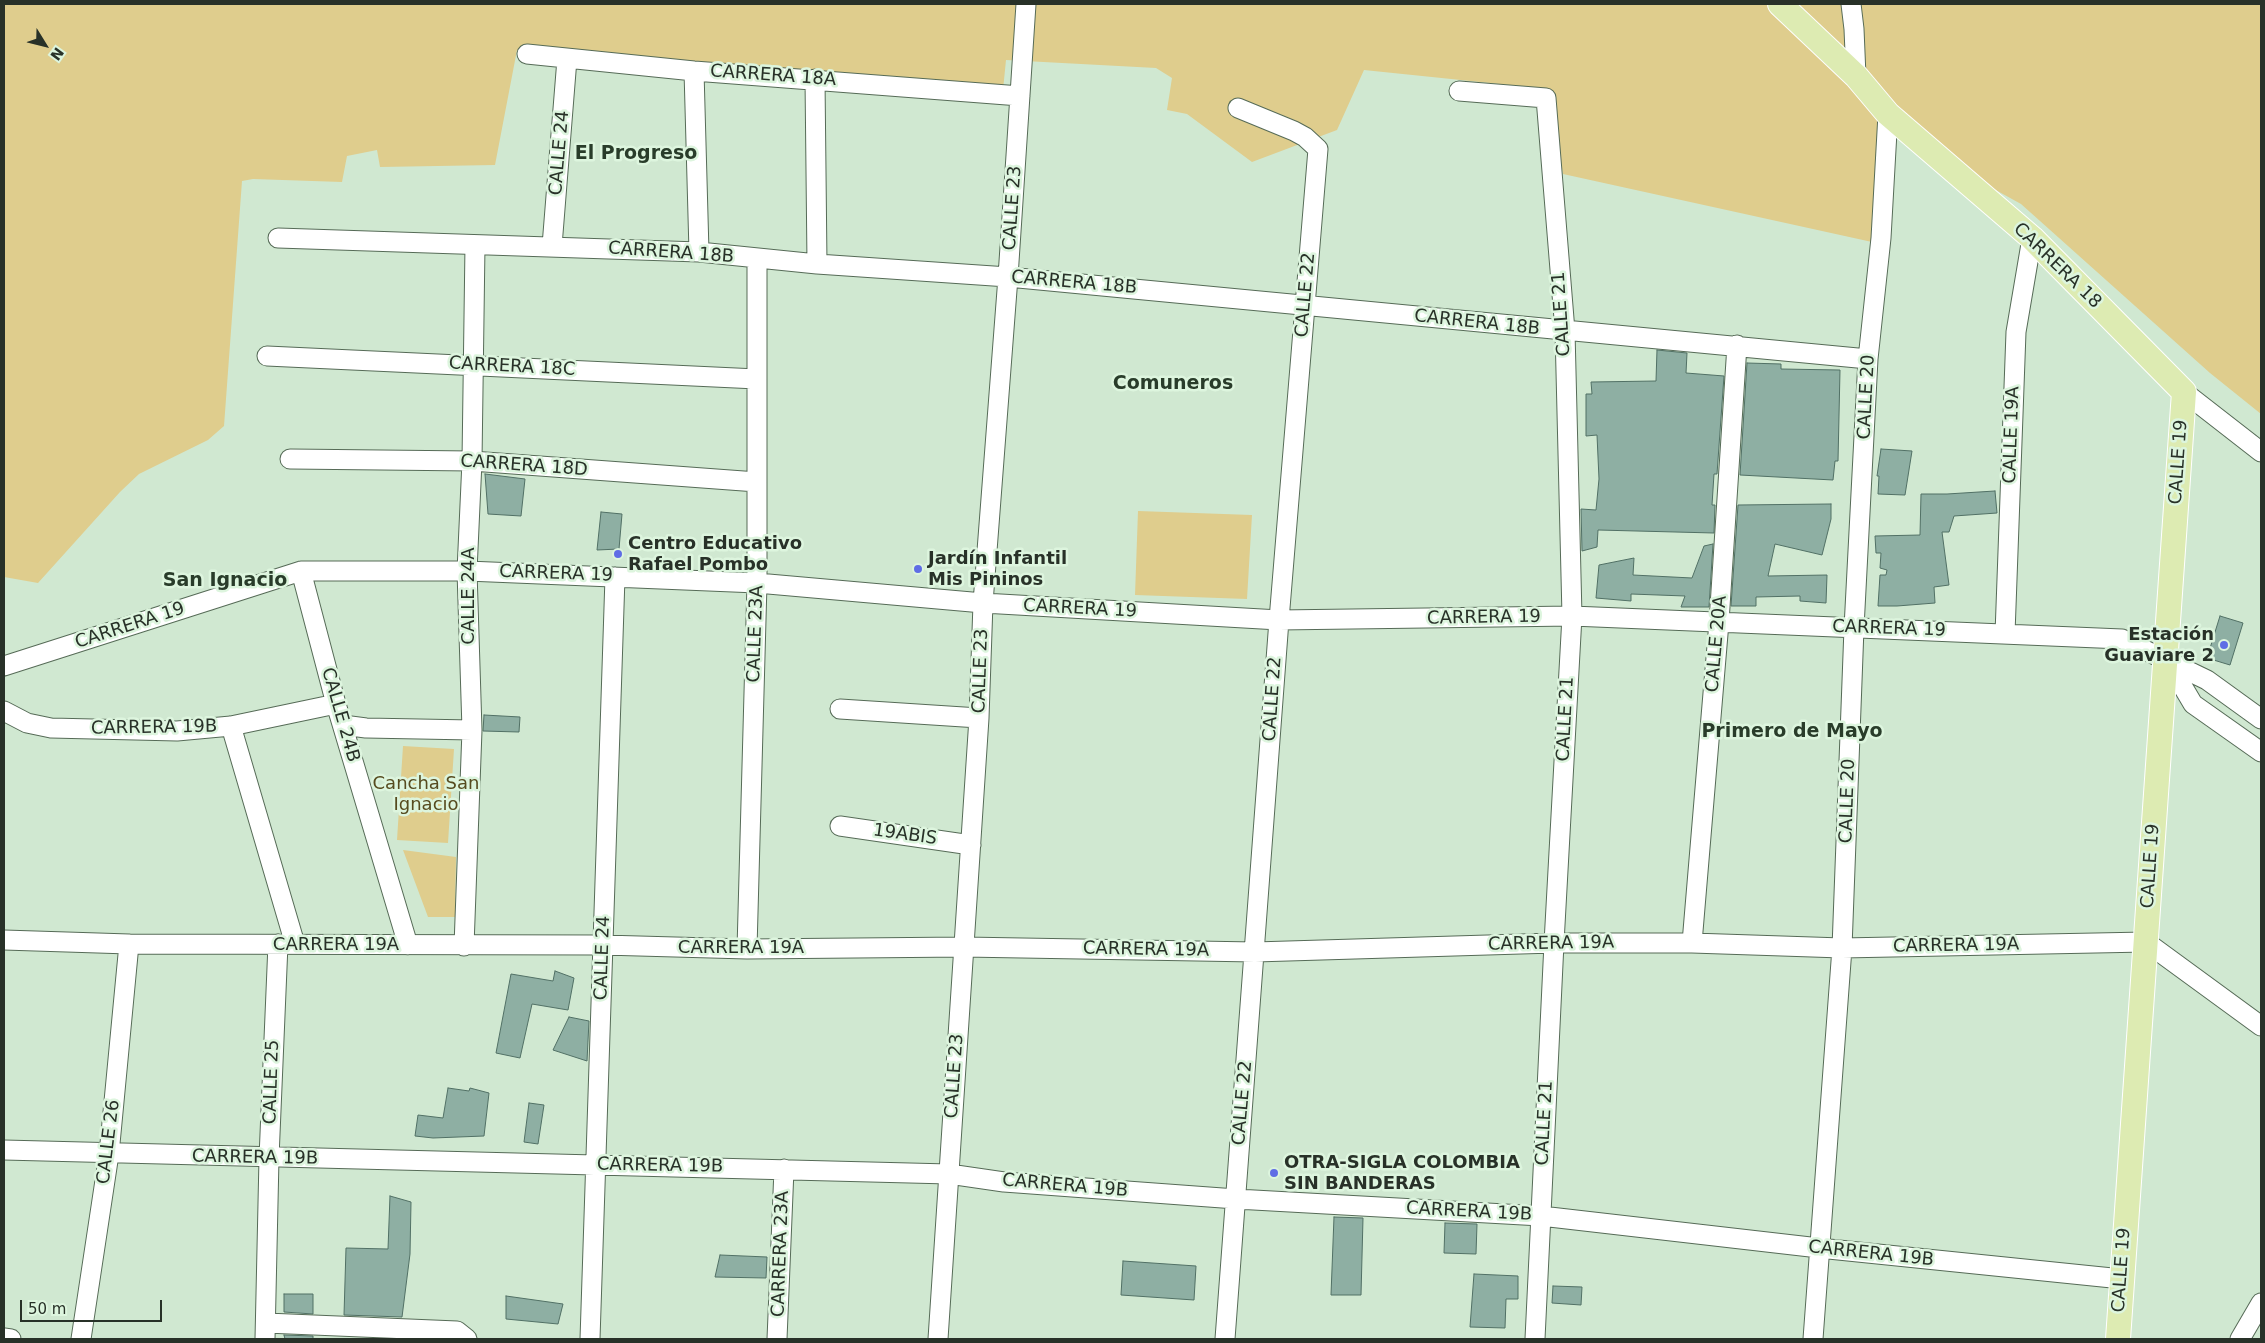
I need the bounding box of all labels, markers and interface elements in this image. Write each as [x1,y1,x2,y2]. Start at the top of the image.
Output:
north arrow [20,20,70,70]
text: N [47,44,67,63]
street label: CARRERA 18A [709,61,837,91]
street label: CALLE 24 [546,110,574,196]
district label: El Progreso [575,143,697,165]
street label: CALLE 23 [999,165,1027,251]
street label: CARRERA 18 [2009,219,2105,313]
street label: CARRERA 18B [607,238,735,268]
street label: CALLE 22 [1292,252,1320,338]
street label: CARRERA 18B [1010,267,1138,299]
street label: CALLE 21 [1548,271,1576,357]
street label: CARRERA 18B [1413,306,1541,340]
street label: CARRERA 18C [448,353,576,381]
street label: CALLE 20 [1854,354,1880,440]
district label: Comuneros [1113,373,1233,395]
street label: CALLE 19A [2000,386,2024,484]
street label: CALLE 19 [2165,419,2193,505]
street label: CARRERA 18D [459,451,589,481]
place label: Centro Educativo Rafael Pombo [628,533,802,576]
street label: CALLE 24A [458,547,480,645]
marker: Centro Educativo Rafael Pombo [612,548,624,560]
place label: Jardín Infantil Mis Pininos [928,548,1067,590]
street label: CARRERA 19 [499,561,613,587]
marker: Jardín Infantil Mis Pininos [912,563,924,575]
district label: San Ignacio [163,570,287,592]
street label: CALLE 23A [744,585,768,683]
street label: CARRERA 19 [1023,595,1137,623]
street label: CALLE 20A [1702,595,1732,693]
street label: CARRERA 19 [72,598,188,654]
street label: CARRERA 19 [1427,606,1541,630]
street label: CARRERA 19 [1832,616,1946,642]
place label: Estación Guaviare 2 [2104,624,2214,666]
street label: CALLE 23 [969,628,993,714]
marker: Estación Guaviare 2 [2218,639,2230,651]
street label: CALLE 22 [1259,656,1287,742]
street label: CALLE 24B [316,665,364,765]
street label: CALLE 21 [1553,676,1579,762]
street label: CARRERA 19B [91,716,217,740]
district label: Primero de Mayo [1701,721,1883,743]
street label: CALLE 20 [1836,758,1860,844]
park label: Cancha San Ignacio [373,773,479,816]
street label: 19ABIS [872,820,938,850]
street label: CALLE 19 [2137,823,2165,909]
street label: CALLE 24 [591,915,615,1001]
street label: CARRERA 19A [1488,932,1614,956]
street label: CARRERA 19A [273,934,399,956]
street label: CARRERA 19A [1893,934,2019,958]
street label: CARRERA 19A [678,937,804,959]
street label: CARRERA 19A [1083,938,1209,962]
street label: CALLE 23 [941,1033,969,1119]
street label: CALLE 25 [260,1039,284,1125]
street label: CALLE 22 [1229,1060,1257,1146]
street label: CALLE 21 [1532,1080,1558,1166]
street label: CALLE 26 [93,1099,125,1185]
street label: CARRERA 19B [192,1146,318,1170]
place label: OTRA-SIGLA COLOMBIA SIN BANDERAS [1284,1152,1520,1194]
street label: CARRERA 19B [597,1154,723,1178]
marker: OTRA-SIGLA COLOMBIA SIN BANDERAS [1268,1167,1280,1179]
street label: CARRERA 19B [1001,1170,1129,1202]
street label: CARRERA 23A [768,1191,794,1317]
street label: CARRERA 19B [1405,1198,1533,1226]
street label: CALLE 19 [2108,1227,2136,1313]
street label: CARRERA 19B [1807,1237,1935,1271]
scale bar [22,1290,165,1322]
text: 50 m [28,1300,66,1318]

